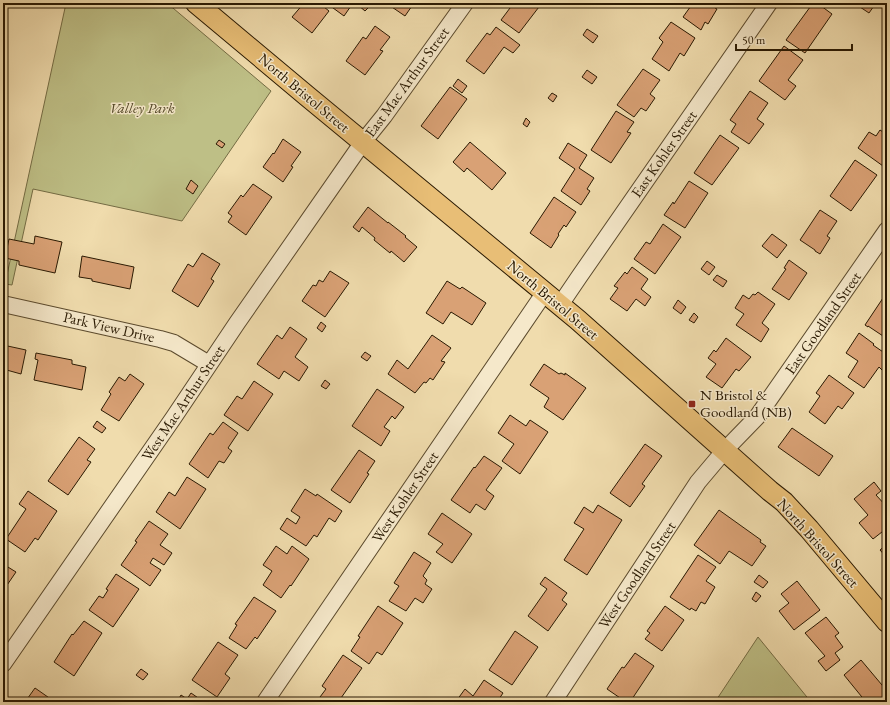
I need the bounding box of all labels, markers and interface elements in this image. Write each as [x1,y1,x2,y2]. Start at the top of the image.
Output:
street label: East Mac Arthur Street [360,23,453,141]
scale bar [736,26,852,52]
text: 50 m [742,32,766,48]
street label: North Bristol Street [255,49,354,137]
park label: Valley Park [109,98,175,117]
street label: East Kohler Street [627,106,701,201]
street label: North Bristol Street [504,256,603,344]
street label: East Goodland Street [780,267,865,378]
street label: Park View Drive [62,307,157,346]
street label: West Mac Arthur Street [137,341,229,464]
place label: N Bristol & Goodland (NB) [700,385,792,421]
marker: N Bristol & Goodland (NB) [687,399,697,409]
street label: West Kohler Street [367,447,442,546]
street label: North Bristol Street [773,494,864,591]
street label: West Goodland Street [594,517,680,632]

